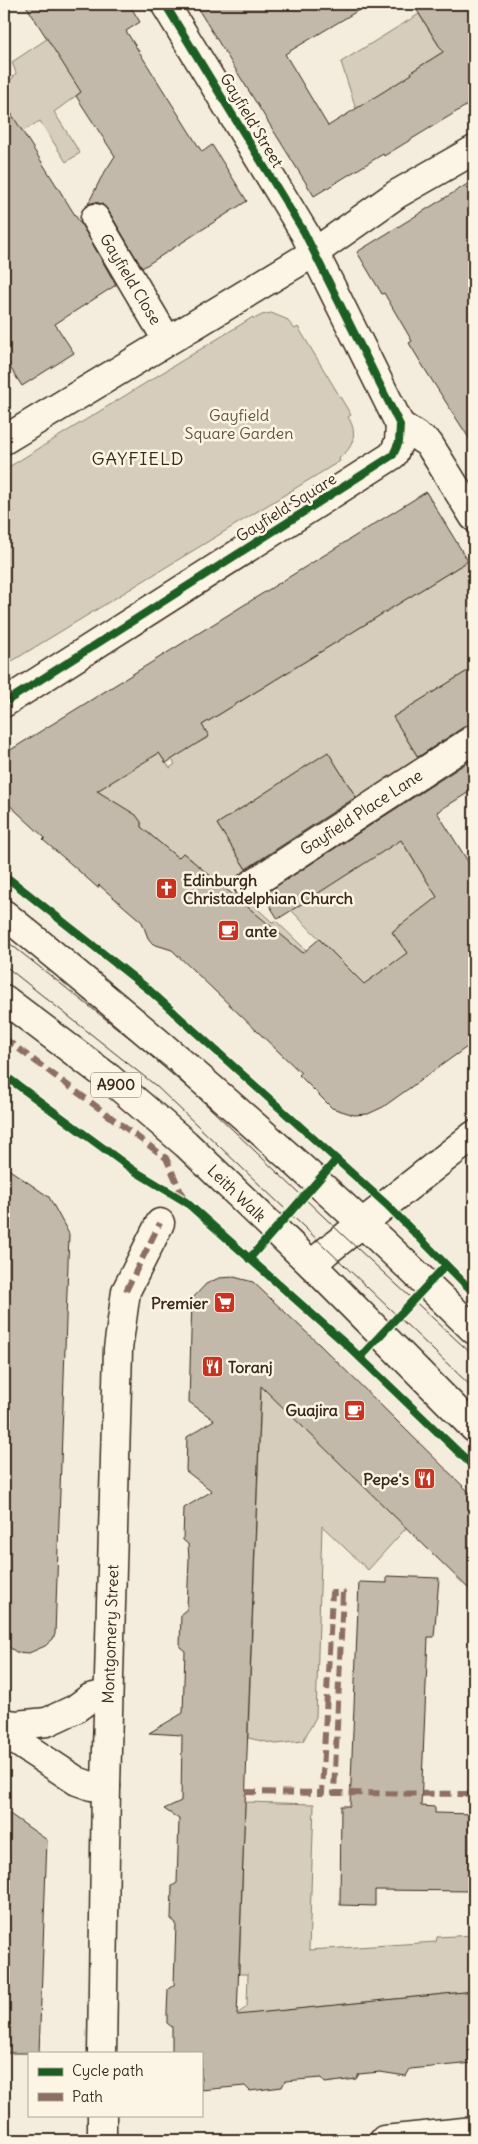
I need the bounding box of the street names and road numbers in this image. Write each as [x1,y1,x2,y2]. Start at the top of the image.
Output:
street label: Gayfield Street [216,69,288,171]
street label: Gayfield Close [96,230,166,328]
street label: Gayfield Square [232,468,340,546]
street label: Gayfield Place Lane [296,765,426,859]
road number: A900 [91,1072,141,1098]
street label: Leith Walk [204,1160,270,1226]
street label: Montgomery Street [98,1564,122,1704]

